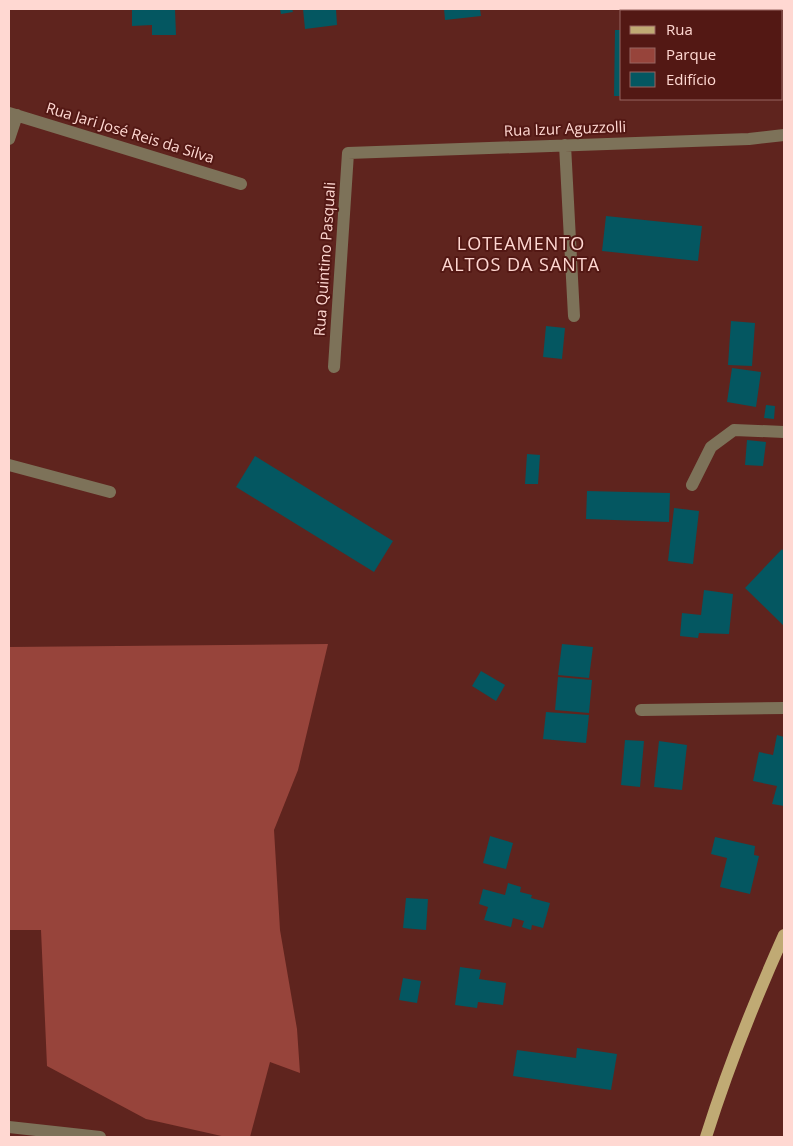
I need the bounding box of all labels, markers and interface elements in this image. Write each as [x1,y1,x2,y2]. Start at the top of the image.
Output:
legend [620,10,783,100]
text: Rua [666,19,693,39]
text: Parque [666,44,716,64]
text: Edifício [666,69,716,89]
street label: Rua Jari José Reis da Silva [44,97,217,167]
street label: Rua Izur Aguzzolli [503,116,626,140]
street label: Rua Quintino Pasquali [309,181,339,337]
district label: LOTEAMENTO ALTOS DA SANTA [442,231,600,276]

